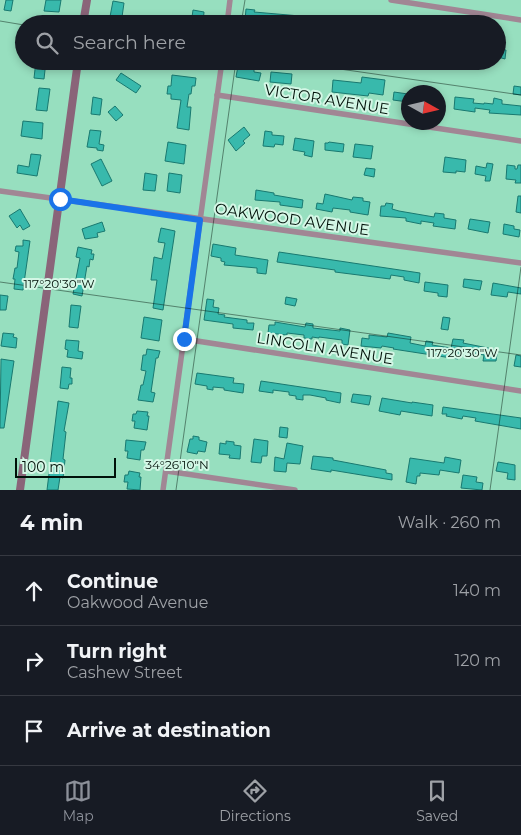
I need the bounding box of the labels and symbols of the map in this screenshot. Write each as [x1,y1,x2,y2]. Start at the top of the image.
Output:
street label: VICTOR AVENUE [263,80,391,118]
north arrow [401,85,446,130]
route start [49,188,72,211]
street label: OAKWOOD AVENUE [214,199,370,239]
text: 117°20'30"W [23,276,95,291]
route end [173,328,196,351]
street label: LINCOLN AVENUE [255,328,395,368]
text: 117°20'30"W [426,345,498,360]
scale bar [15,455,116,478]
text: 34°26'10"N [145,457,209,472]

